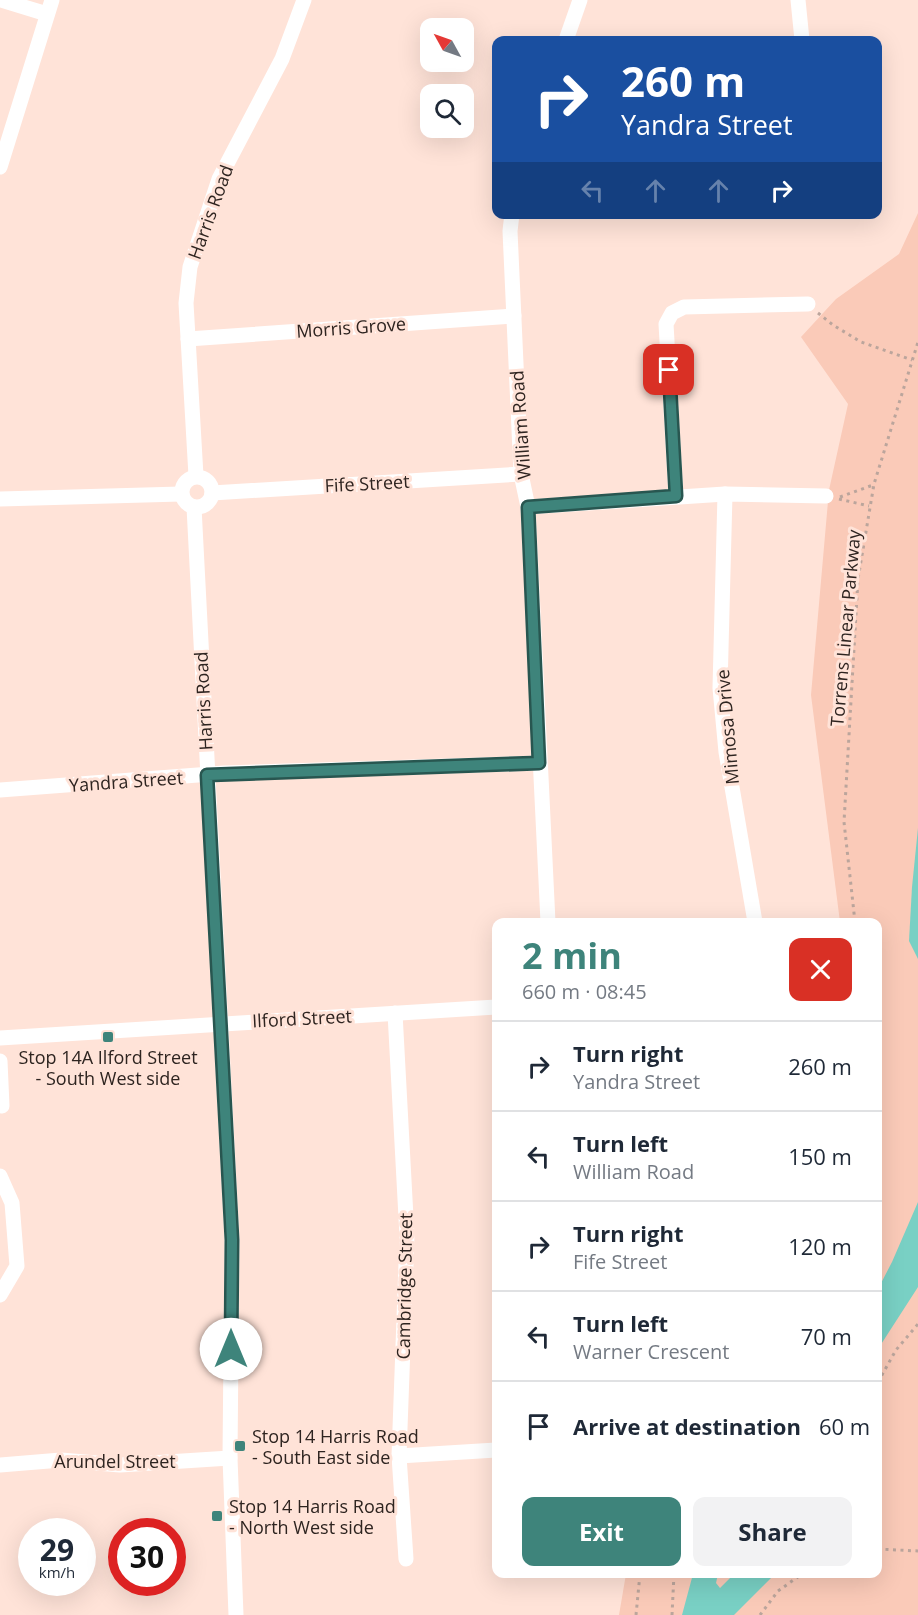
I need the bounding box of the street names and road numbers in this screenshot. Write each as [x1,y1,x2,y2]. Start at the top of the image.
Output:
street label: Harris Road [182,161,238,263]
street label: Morris Grove [295,311,407,343]
street label: William Road [504,370,536,480]
street label: Fife Street [324,469,410,497]
street label: Torrens Linear Parkway [824,528,866,727]
street label: Harris Road [188,651,218,751]
street label: Mimosa Drive [710,668,744,786]
street label: Yandra Street [68,765,184,797]
street label: Ilford Street [252,1003,352,1033]
street label: Cambridge Street [391,1212,417,1360]
street label: Arundel Street [54,1449,176,1473]

